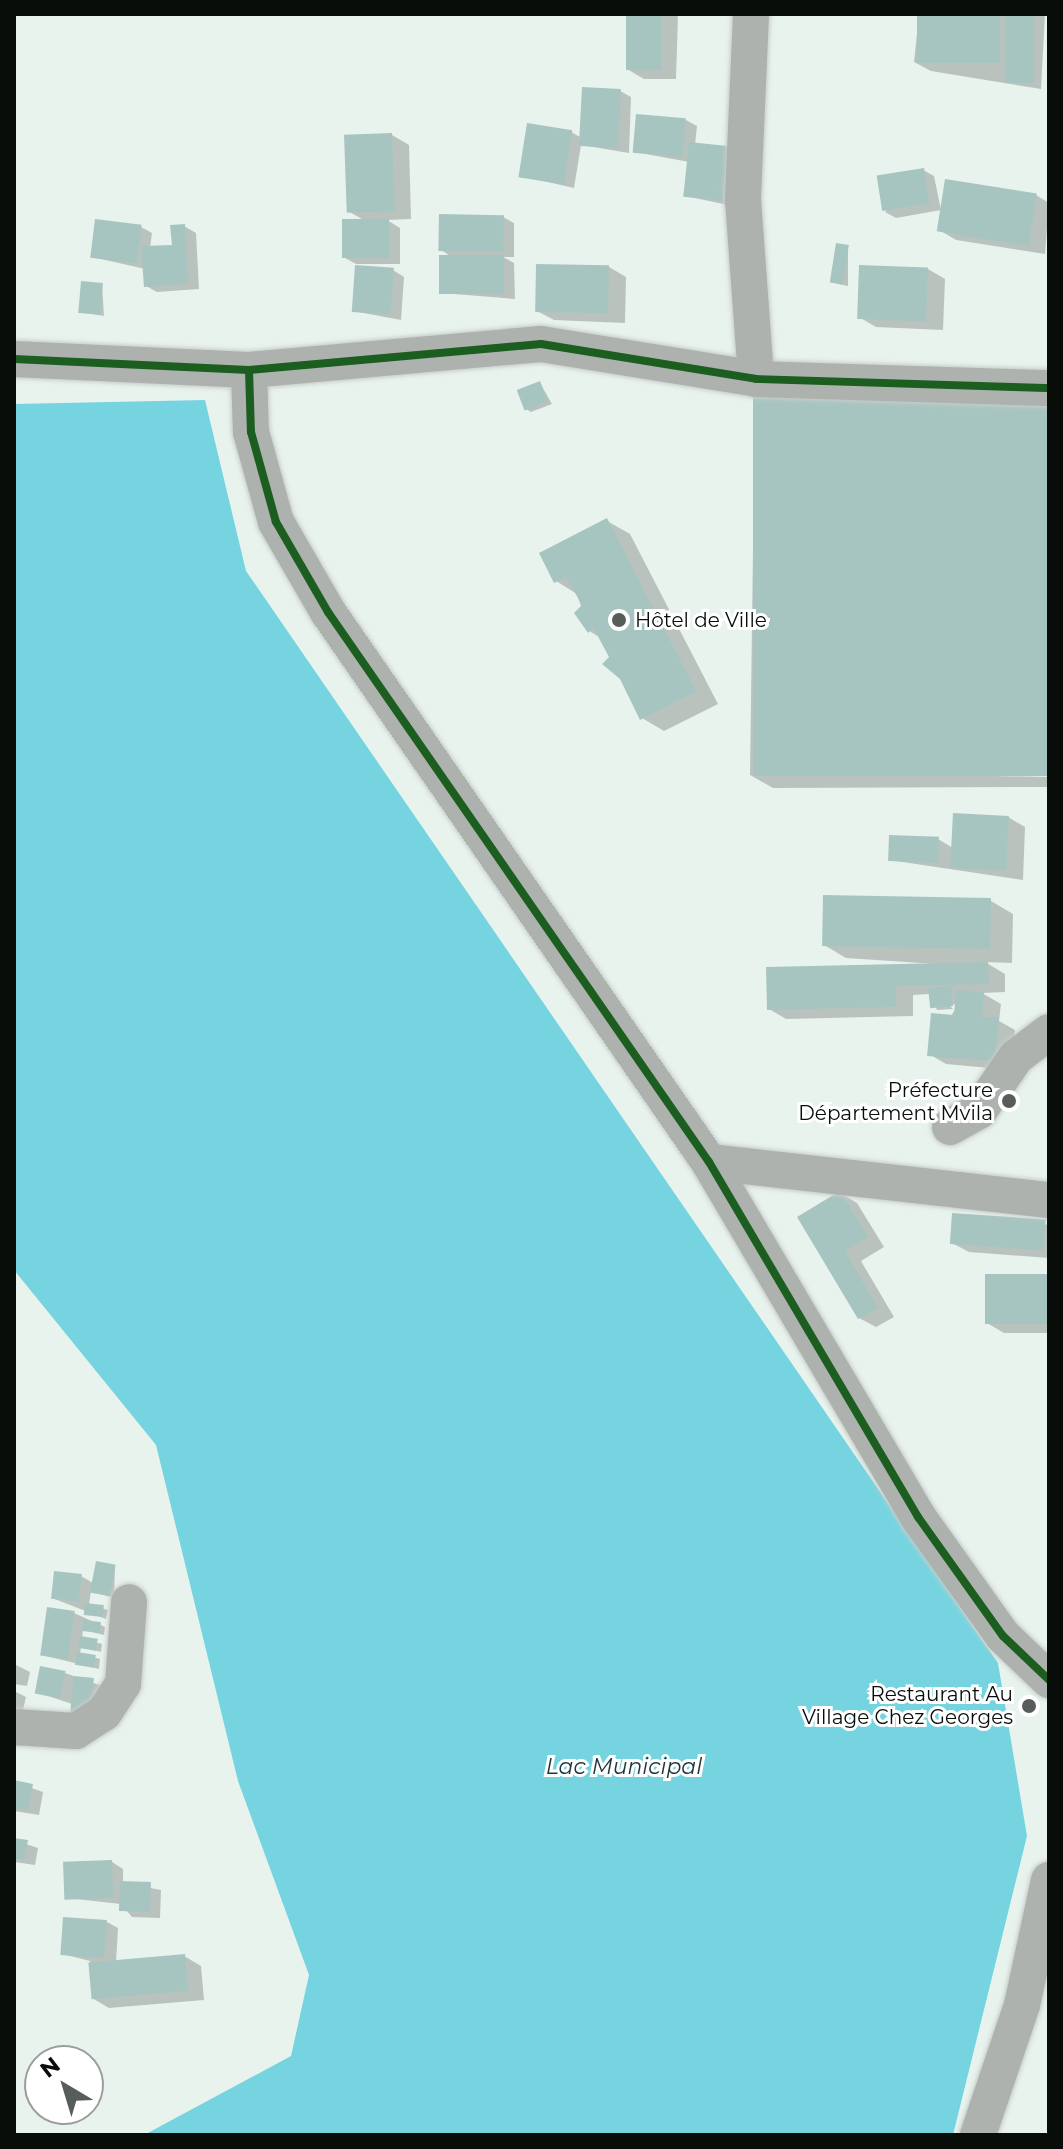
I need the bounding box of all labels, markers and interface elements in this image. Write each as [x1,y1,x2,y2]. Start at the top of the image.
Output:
place label: Hôtel de Ville [635,608,767,632]
marker: Hôtel de Ville [610,611,628,629]
place label: Préfecture Département Mvila [798,1078,993,1125]
marker: Préfecture Département Mvila [1000,1092,1018,1110]
place label: Restaurant Au Village Chez Georges [802,1682,1013,1729]
marker: Restaurant Au Village Chez Georges [1020,1697,1038,1715]
water label: Lac Municipal [546,1754,702,1780]
north arrow [24,2045,104,2125]
text: N [35,2051,65,2083]

